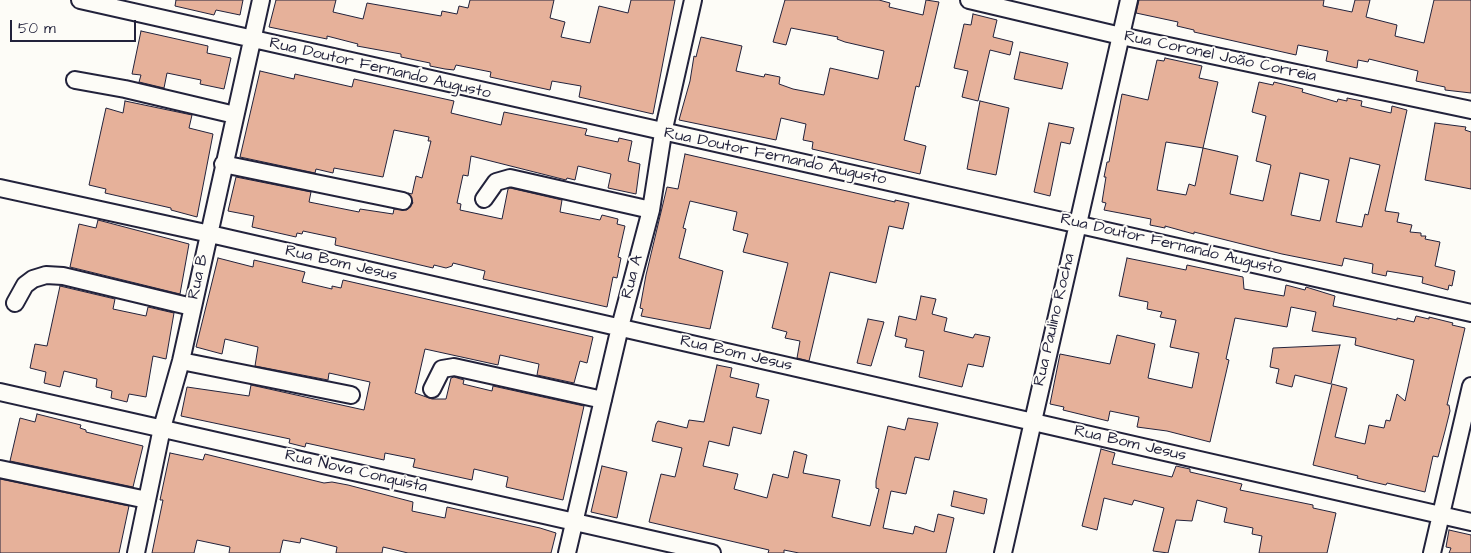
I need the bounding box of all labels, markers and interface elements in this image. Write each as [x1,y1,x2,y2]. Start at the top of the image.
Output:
scale bar [12,10,139,42]
text: 50 m [18,18,56,39]
street label: Rua Coronel João Correia [1122,27,1318,87]
street label: Rua Doutor Fernando Augusto [267,34,493,104]
street label: Rua Doutor Fernando Augusto [662,124,888,190]
street label: Rua Doutor Fernando Augusto [1058,210,1284,280]
street label: Rua Bom Jesus [283,242,399,286]
street label: Rua Paulino Rocha [1030,252,1080,388]
street label: Rua B [185,253,213,301]
street label: Rua A [618,253,648,301]
street label: Rua Bom Jesus [678,332,794,376]
street label: Rua Bom Jesus [1072,422,1188,466]
street label: Rua Nova Conquista [283,446,429,498]

